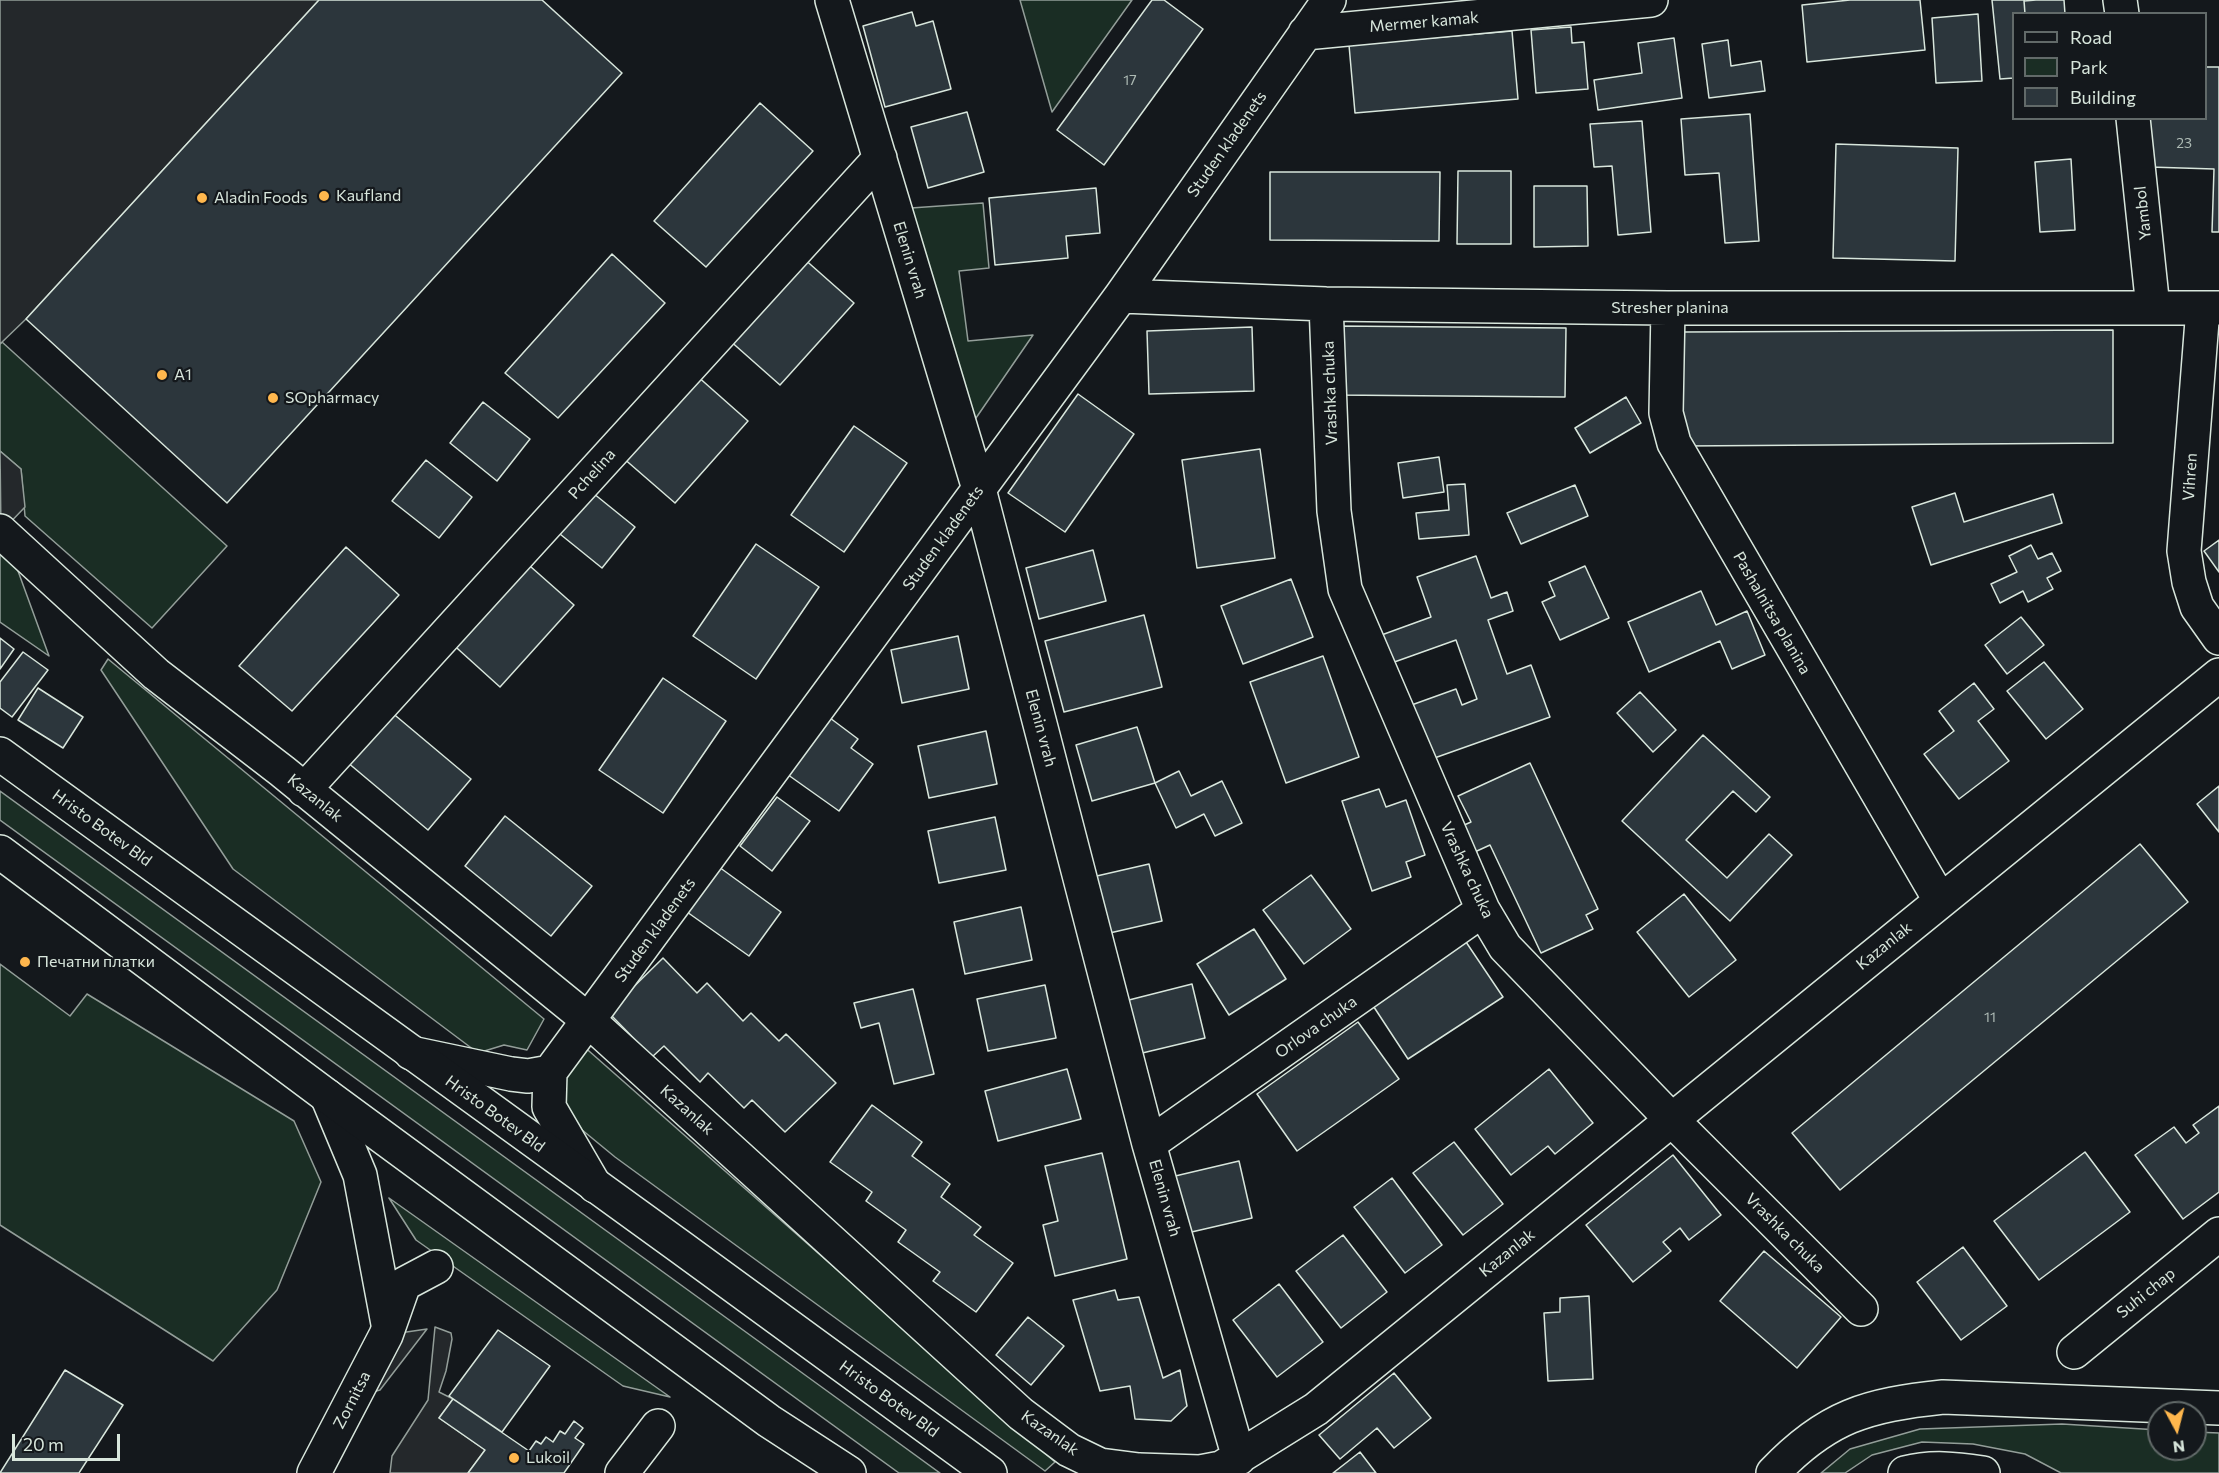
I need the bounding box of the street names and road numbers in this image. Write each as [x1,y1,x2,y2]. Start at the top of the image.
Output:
street label: Mermer kamak [1368,8,1480,36]
street label: Studen kladenets [1183,87,1271,201]
street label: Yambol [2131,185,2155,241]
street label: Elenin vrah [889,219,931,301]
street label: Stresher planina [1611,298,1729,318]
street label: Vrashka chuka [1319,341,1341,445]
street label: Pchelina [564,445,620,503]
street label: Vihren [2179,452,2201,502]
street label: Studen kladenets [899,482,987,594]
street label: Pashalnitsa planina [1729,548,1815,678]
street label: Elenin vrah [1021,687,1061,769]
street label: Kazanlak [283,770,347,826]
street label: Hristo Botev Bld [49,786,155,870]
street label: Vrashka chuka [1436,819,1498,921]
street label: Studen kladenets [611,874,699,986]
street label: Kazanlak [1852,918,1916,974]
street label: Orlova chuka [1271,992,1361,1062]
street label: Hristo Botev Bld [442,1072,548,1156]
street label: Kazanlak [656,1081,718,1139]
street label: Elenin vrah [1145,1157,1185,1239]
street label: Vrashka chuka [1741,1189,1829,1277]
street label: Kazanlak [1475,1225,1539,1281]
street label: Suhi chap [2113,1264,2179,1322]
street label: Hristo Botev Bld [836,1357,942,1441]
street label: Zornitsa [329,1368,375,1432]
street label: Kazanlak [1018,1406,1082,1460]

